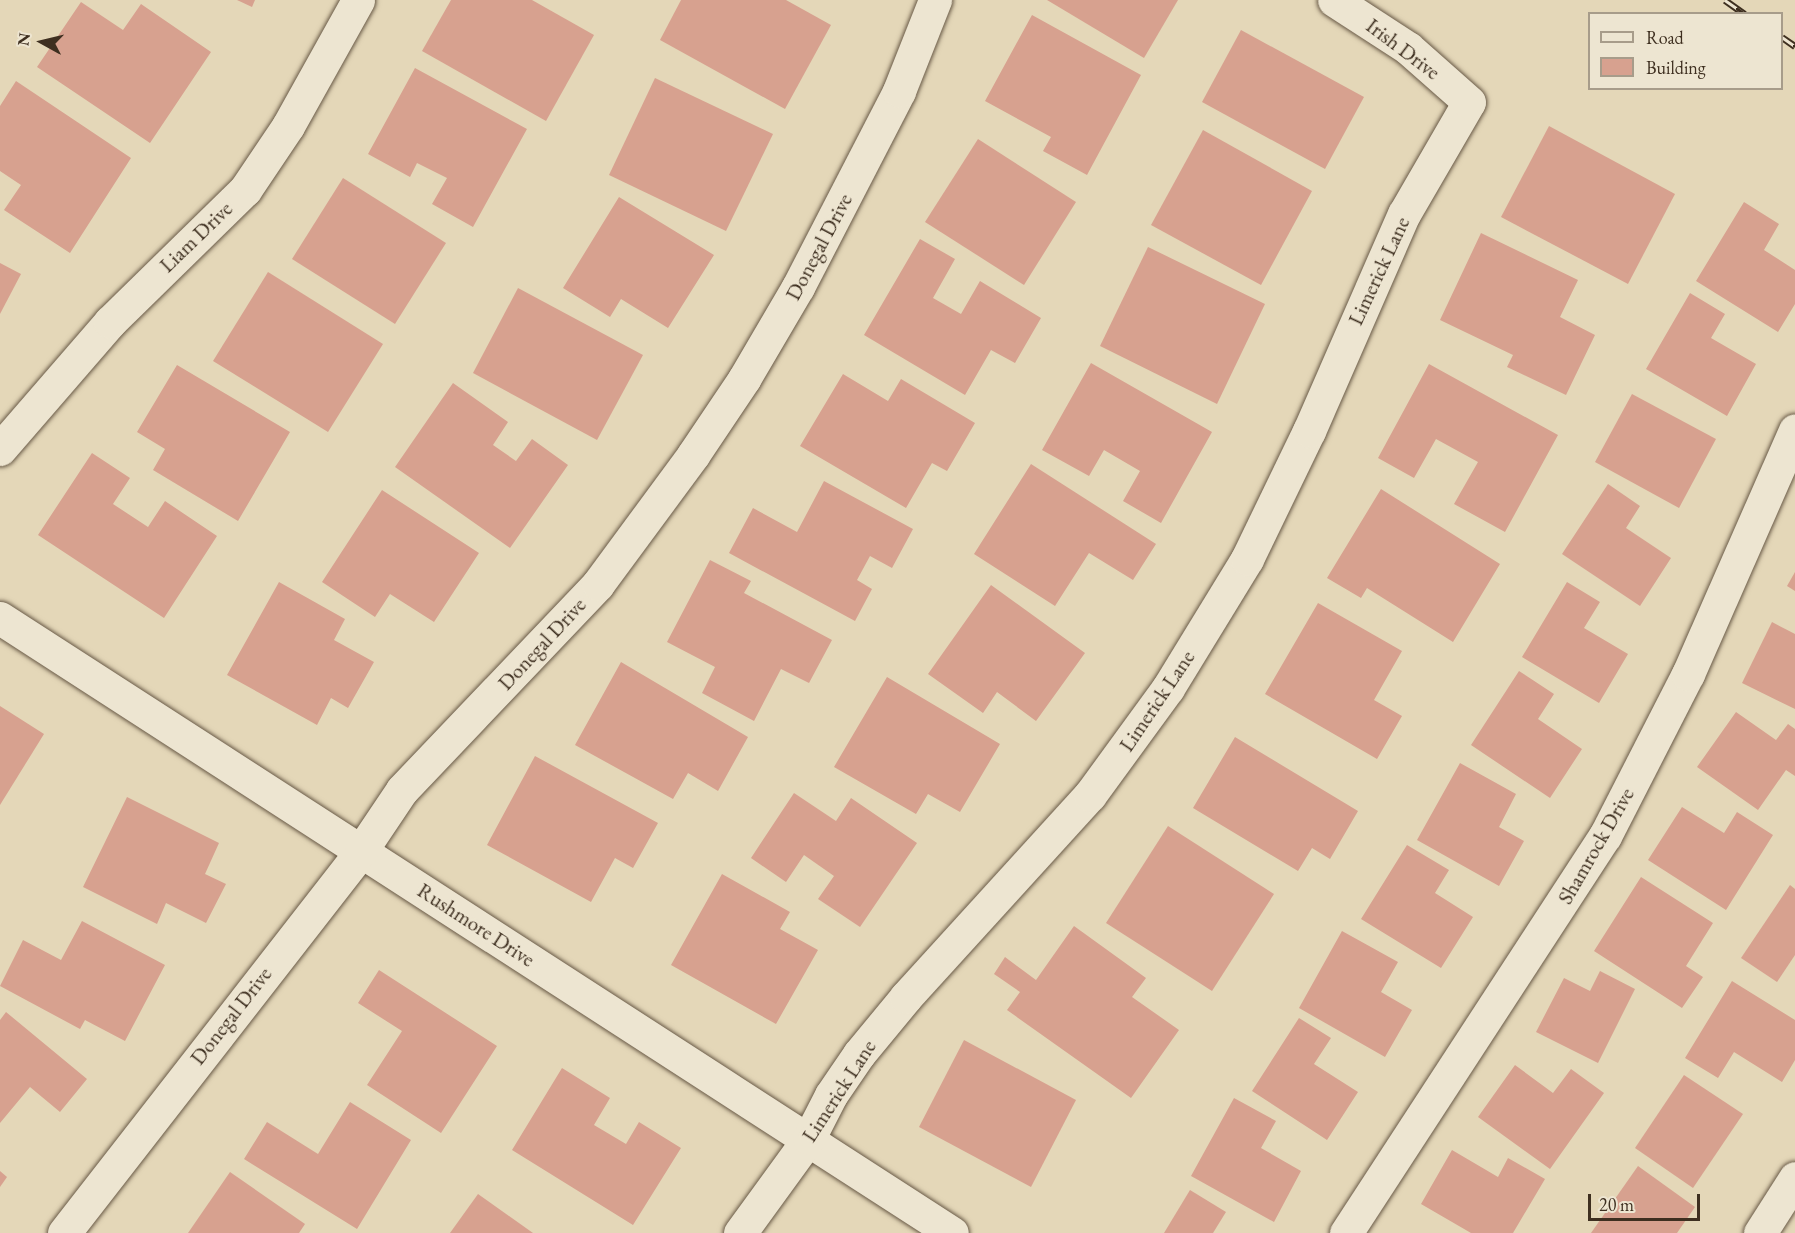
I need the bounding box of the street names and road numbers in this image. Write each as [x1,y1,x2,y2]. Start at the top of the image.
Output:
street label: Irish Drive [1361,13,1445,85]
street label: Donegal Drive [780,189,858,305]
street label: Liam Drive [154,196,238,278]
street label: Limerick Lane [1343,213,1415,329]
street label: Donegal Drive [493,593,591,695]
street label: Limerick Lane [1114,646,1200,756]
street label: Shamrock Drive [1553,783,1639,909]
street label: Rushmore Drive [413,878,539,972]
street label: Donegal Drive [185,962,277,1070]
street label: Limerick Lane [797,1035,881,1147]

